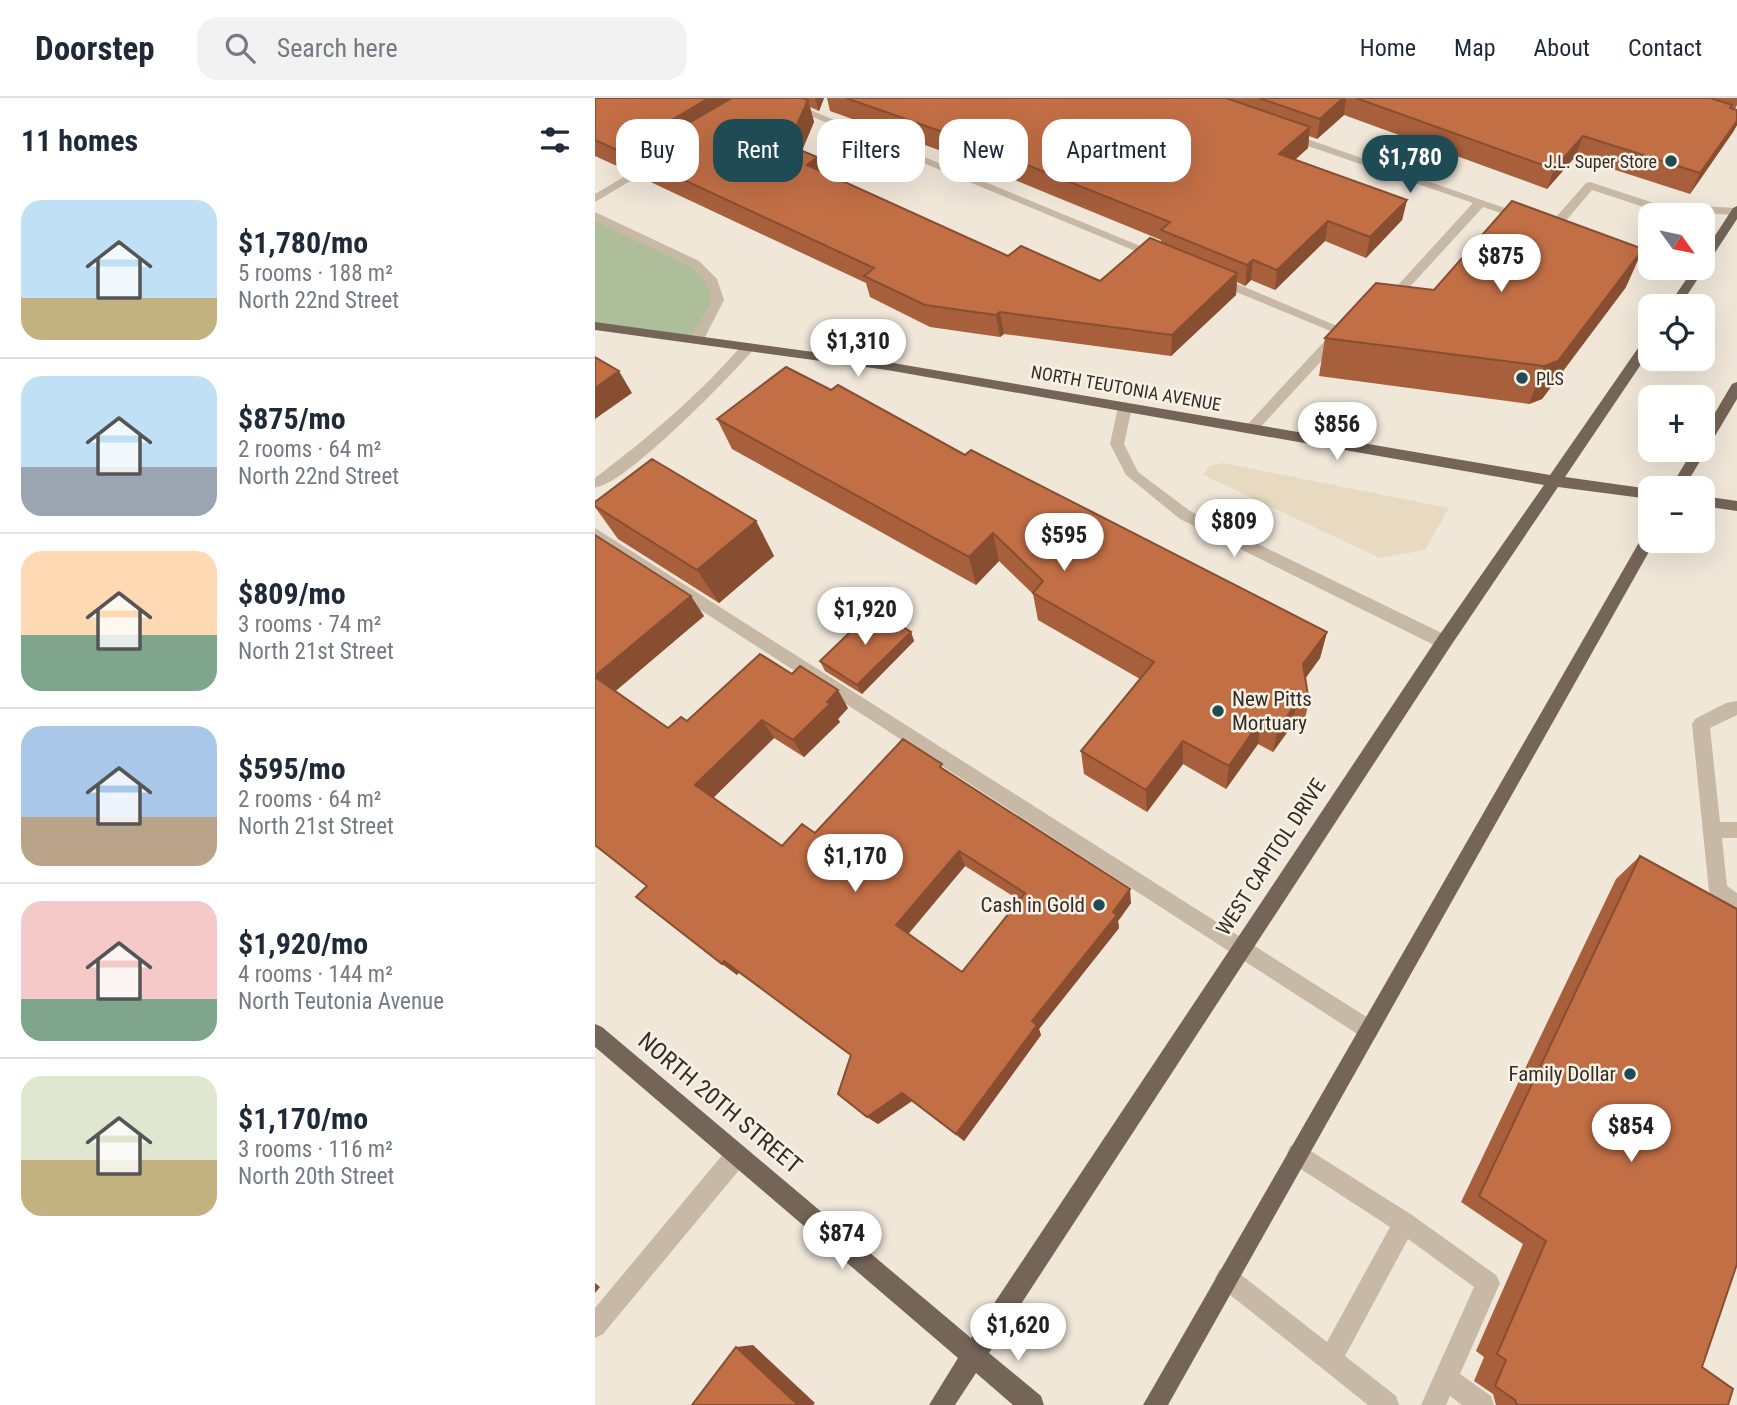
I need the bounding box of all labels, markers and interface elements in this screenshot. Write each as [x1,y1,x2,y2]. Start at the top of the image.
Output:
search box [197,17,687,80]
text: Doorstep [35,29,155,68]
icon: search [221,29,259,67]
text: Search here [277,33,398,63]
text: Home [1360,34,1416,62]
text: Map [1454,34,1496,62]
text: About [1534,34,1590,62]
text: Contact [1628,34,1702,62]
chip: Buy [616,119,699,182]
chip: Rent [713,119,803,182]
chip: Filters [817,119,925,182]
chip: New [939,119,1028,182]
chip: Apartment [1042,119,1191,182]
icon: filters [536,121,574,159]
text: 11 homes [21,123,138,158]
pin: $1,780 [1353,136,1467,195]
text: $1,780 [1378,144,1442,171]
place label: J.L. Super Store [1544,151,1657,172]
marker: J.L. Super Store [1663,153,1679,169]
north arrow [1638,203,1715,280]
map controls [1638,203,1715,553]
text: $1,780/mo [238,225,368,260]
icon: home [77,228,161,312]
pin: $875 [1460,234,1542,294]
text: $875 [1478,243,1524,270]
text: 5 rooms · 188 m² [238,260,393,287]
text: North 22nd Street [238,287,399,314]
button: locate [1638,294,1715,371]
pin: $1,310 [801,320,915,379]
text: $1,310 [826,328,890,355]
street label: NORTH TEUTONIA AVENUE [1029,361,1223,415]
place label: PLS [1536,368,1564,389]
marker: PLS [1514,370,1530,386]
button: + [1638,385,1715,462]
text: $875/mo [238,401,346,436]
pin: $856 [1296,402,1378,462]
icon: home [77,404,161,488]
text: $856 [1314,411,1360,438]
text: 2 rooms · 64 m² [238,436,381,463]
text: North 22nd Street [238,463,399,490]
button: − [1638,476,1715,553]
pin: $809 [1193,500,1275,559]
text: $809 [1211,508,1257,535]
pin: $595 [1023,514,1105,573]
text: $595 [1041,522,1087,549]
text: $809/mo [238,576,346,611]
icon: home [77,579,161,663]
pin: $1,920 [808,588,922,647]
text: $1,920 [833,596,897,623]
text: 3 rooms · 74 m² [238,611,381,638]
text: North 21st Street [238,638,394,665]
place label: New Pitts Mortuary [1232,687,1312,735]
marker: New Pitts Mortuary [1210,703,1226,719]
text: $595/mo [238,751,346,786]
icon: home [77,754,161,838]
street label: WEST CAPITOL DRIVE [1211,774,1331,940]
text: 2 rooms · 64 m² [238,786,381,813]
text: North 21st Street [238,813,394,840]
pin: $1,170 [798,834,912,894]
text: $1,170 [823,843,887,870]
place label: Cash in Gold [981,893,1085,917]
marker: Cash in Gold [1091,897,1107,913]
text: $1,920/mo [238,926,368,961]
icon: home [77,929,161,1013]
text: 4 rooms · 144 m² [238,961,393,988]
text: North Teutonia Avenue [238,988,444,1015]
street label: NORTH 20TH STREET [633,1026,807,1180]
place label: Family Dollar [1509,1062,1616,1086]
marker: Family Dollar [1622,1066,1638,1082]
text: $1,170/mo [238,1101,368,1136]
icon: home [77,1104,161,1188]
pin: $854 [1590,1104,1672,1164]
text: $854 [1608,1113,1654,1140]
text: 3 rooms · 116 m² [238,1136,393,1163]
text: North 20th Street [238,1163,394,1190]
pin: $874 [801,1212,883,1271]
text: $874 [819,1220,865,1247]
pin: $1,620 [961,1304,1075,1363]
text: $1,620 [986,1312,1050,1339]

